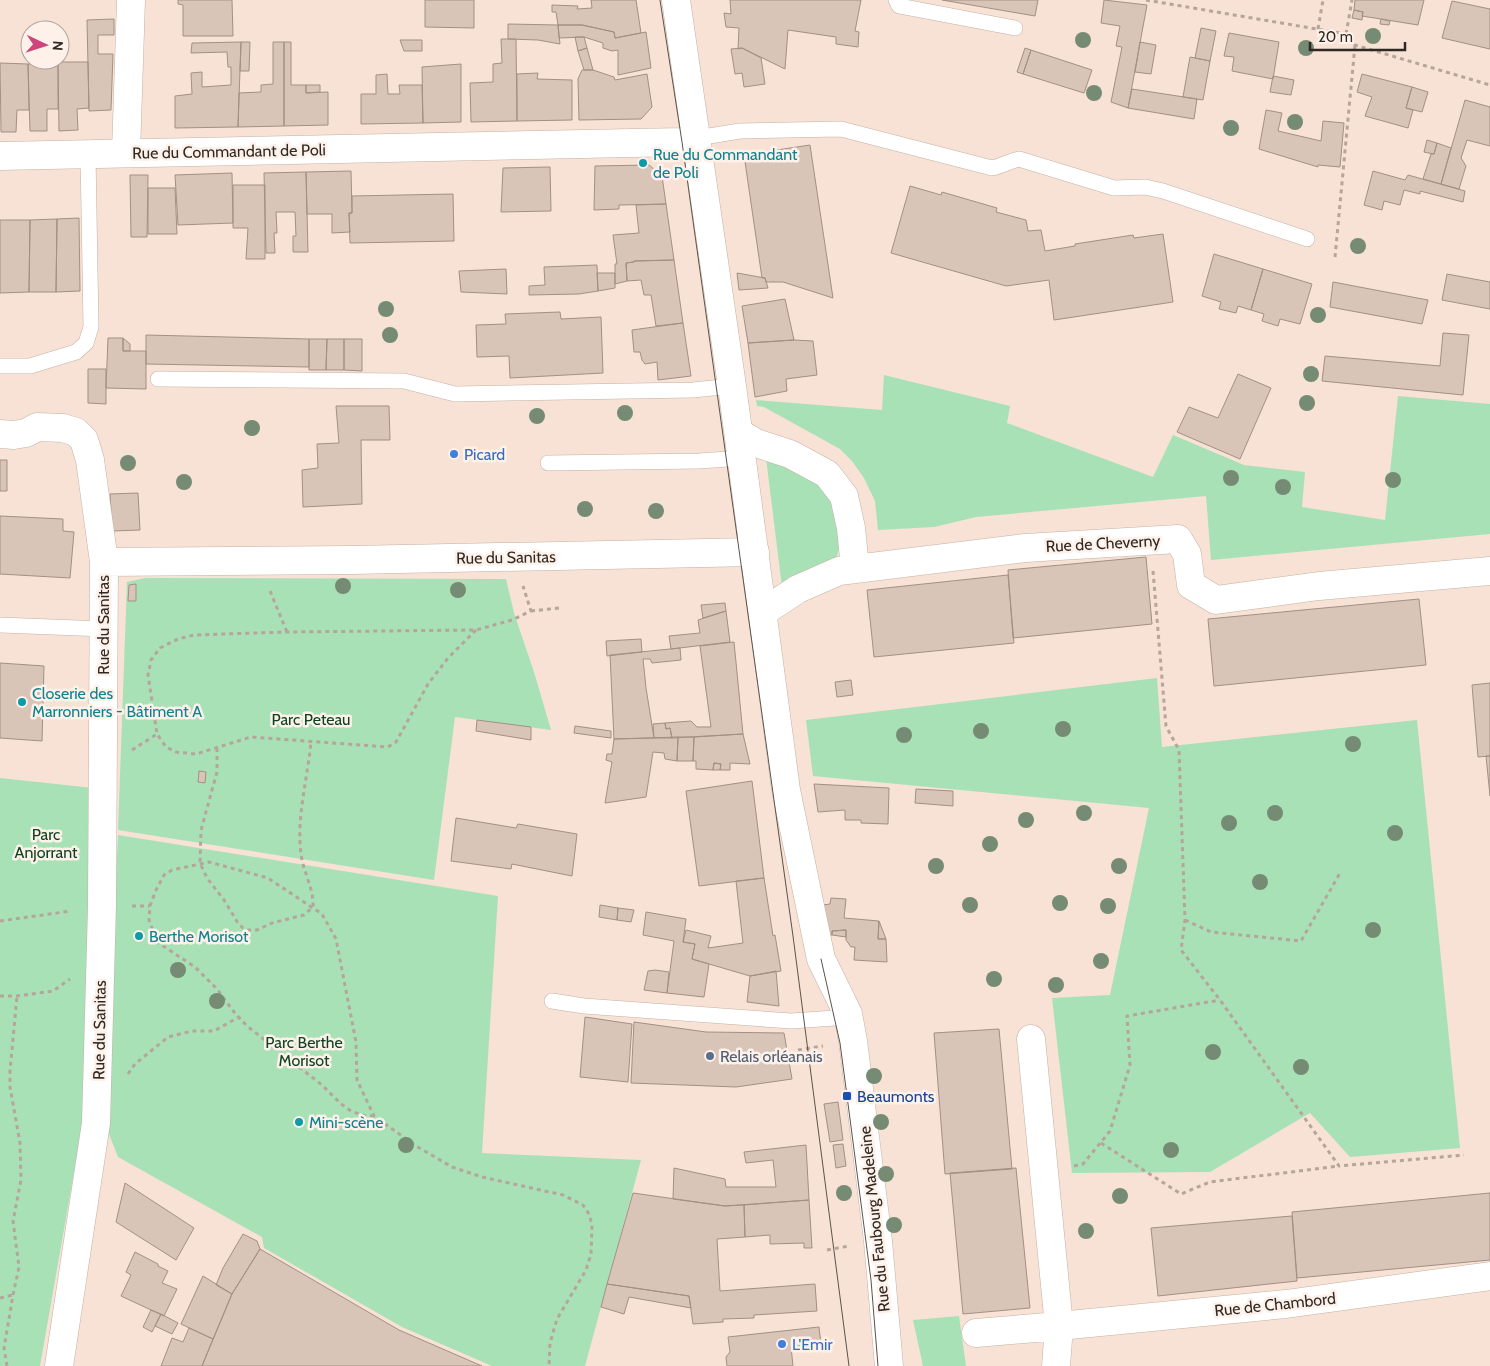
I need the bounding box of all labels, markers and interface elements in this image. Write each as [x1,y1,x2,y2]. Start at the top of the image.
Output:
north arrow [20,20,70,70]
scale bar [1310,20,1405,52]
text: 20 m [1318,28,1353,46]
text: N [49,40,67,51]
street label: Rue du Commandant de Poli [132,140,326,163]
place label: Rue du Commandant de Poli [653,145,798,182]
marker: Rue du Commandant de Poli [637,157,649,169]
place label: Picard [464,445,505,464]
marker: Picard [448,448,460,460]
street label: Rue de Cheverny [1045,531,1161,556]
street label: Rue du Sanitas [456,547,556,568]
street label: Rue du Sanitas [94,575,113,675]
place label: Closerie des Marronniers - Bâtiment A [32,684,202,721]
marker: Closerie des Marronniers - Bâtiment A [16,696,28,708]
park label: Parc Peteau [271,710,351,729]
park label: Parc Anjorrant [15,825,78,862]
place label: Berthe Morisot [149,927,249,946]
marker: Berthe Morisot [133,930,145,942]
street label: Rue du Sanitas [89,980,110,1080]
park label: Parc Berthe Morisot [265,1033,343,1070]
place label: Relais orléanais [720,1047,823,1066]
marker: Relais orléanais [704,1050,716,1062]
place label: Beaumonts [857,1087,935,1106]
marker: Beaumonts [841,1090,853,1102]
place label: Mini-scène [309,1113,383,1132]
marker: Mini-scène [293,1116,305,1128]
street label: Rue du Faubourg Madeleine [855,1125,894,1313]
street label: Rue de Chambord [1213,1289,1337,1320]
place label: L'Emir [792,1335,833,1354]
marker: L'Emir [776,1338,788,1350]

